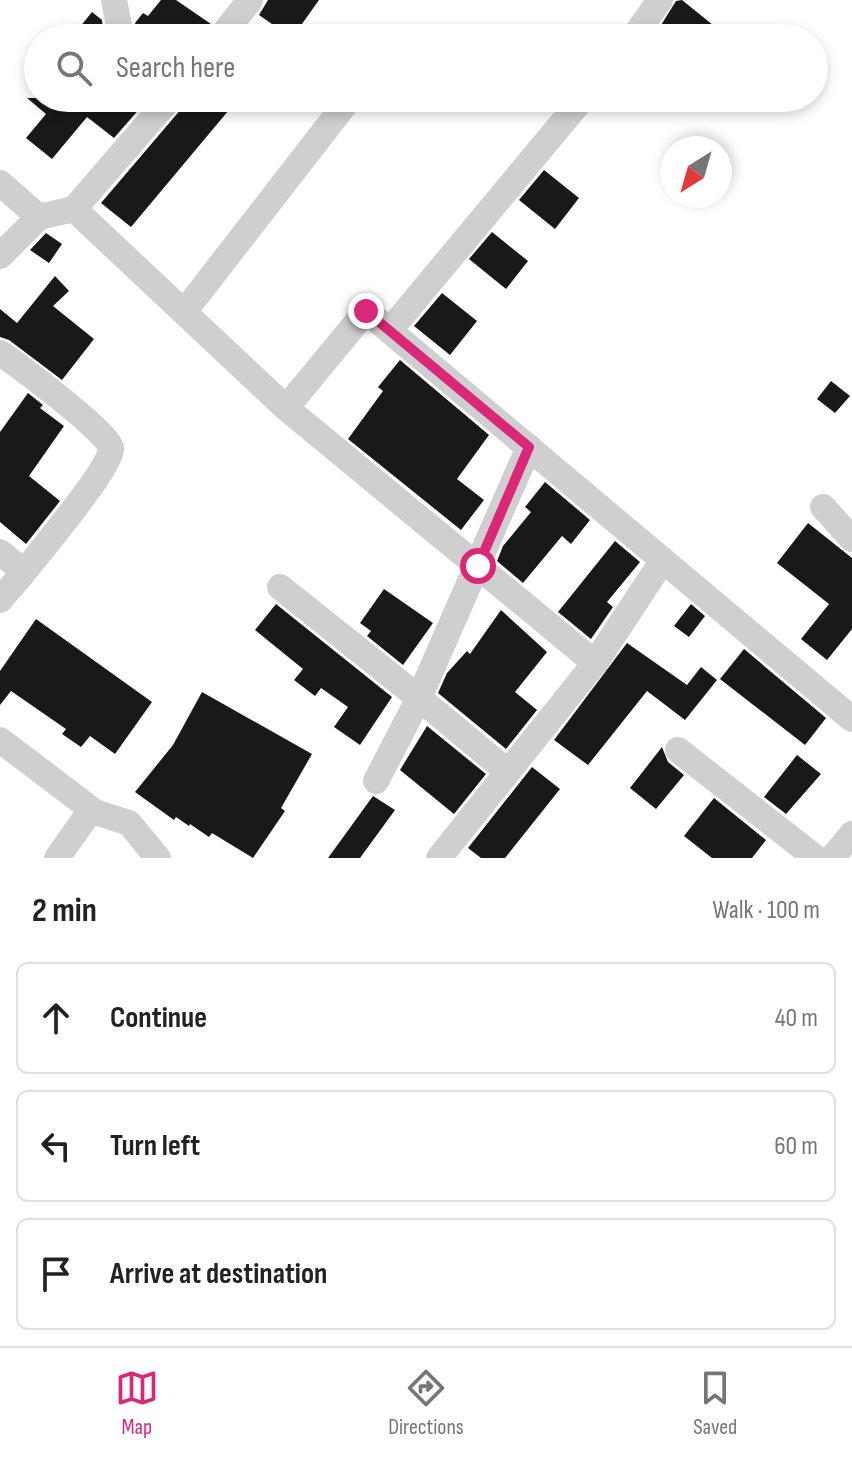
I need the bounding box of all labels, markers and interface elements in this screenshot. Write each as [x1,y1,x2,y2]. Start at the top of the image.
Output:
search box [24,24,828,112]
icon: search [52,46,96,90]
text: Search here [116,50,235,86]
north arrow [660,136,732,208]
route end [348,293,384,329]
route start [460,548,496,584]
text: 2 min [32,890,97,931]
text: Walk · 100 m [712,895,820,926]
icon: ahead [34,996,78,1040]
text: Continue [110,1000,207,1036]
text: 40 m [775,1003,818,1034]
icon: left [34,1124,78,1168]
text: Turn left [110,1128,200,1164]
text: 60 m [774,1131,818,1162]
icon: arrive [34,1252,78,1296]
text: Arrive at destination [110,1256,327,1292]
tab: Map [115,1366,159,1441]
tab: Directions [388,1366,464,1441]
tab: Saved [693,1366,737,1441]

